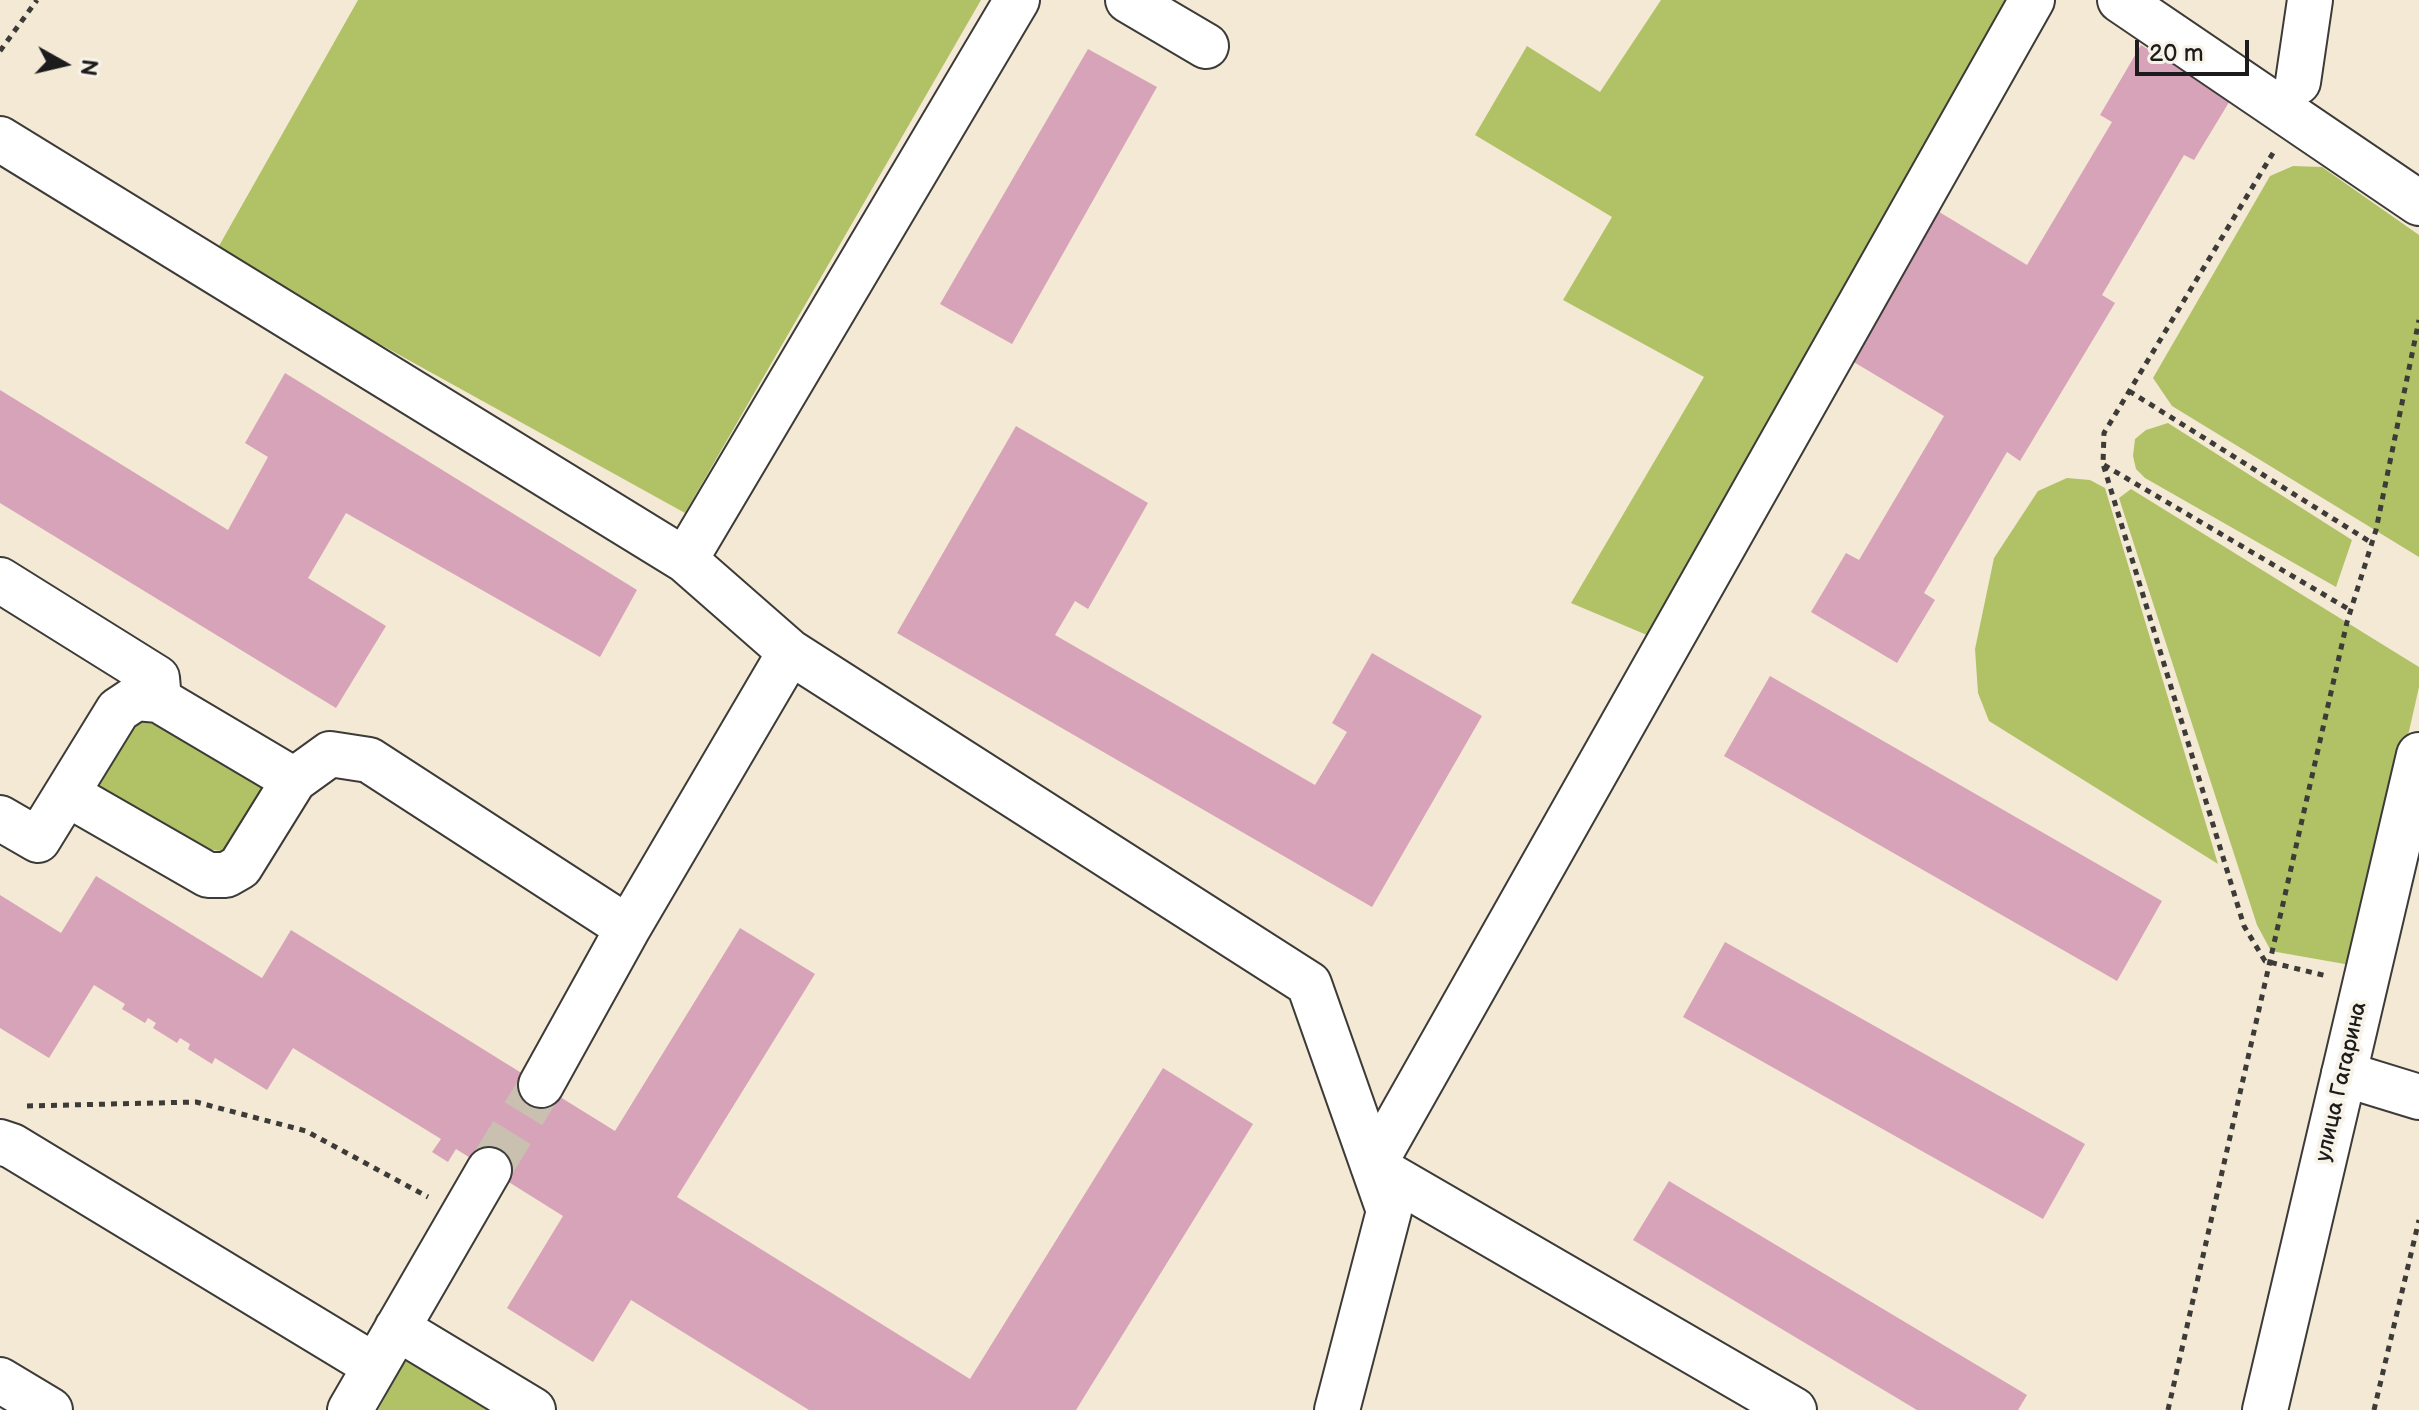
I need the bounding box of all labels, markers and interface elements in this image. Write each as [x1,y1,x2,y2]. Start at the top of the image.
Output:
north arrow [24,24,104,104]
scale bar [2139,24,2253,74]
text: 20 m [2149,39,2204,68]
text: N [74,57,103,77]
street label: улица Гагарина [2311,1000,2373,1164]

